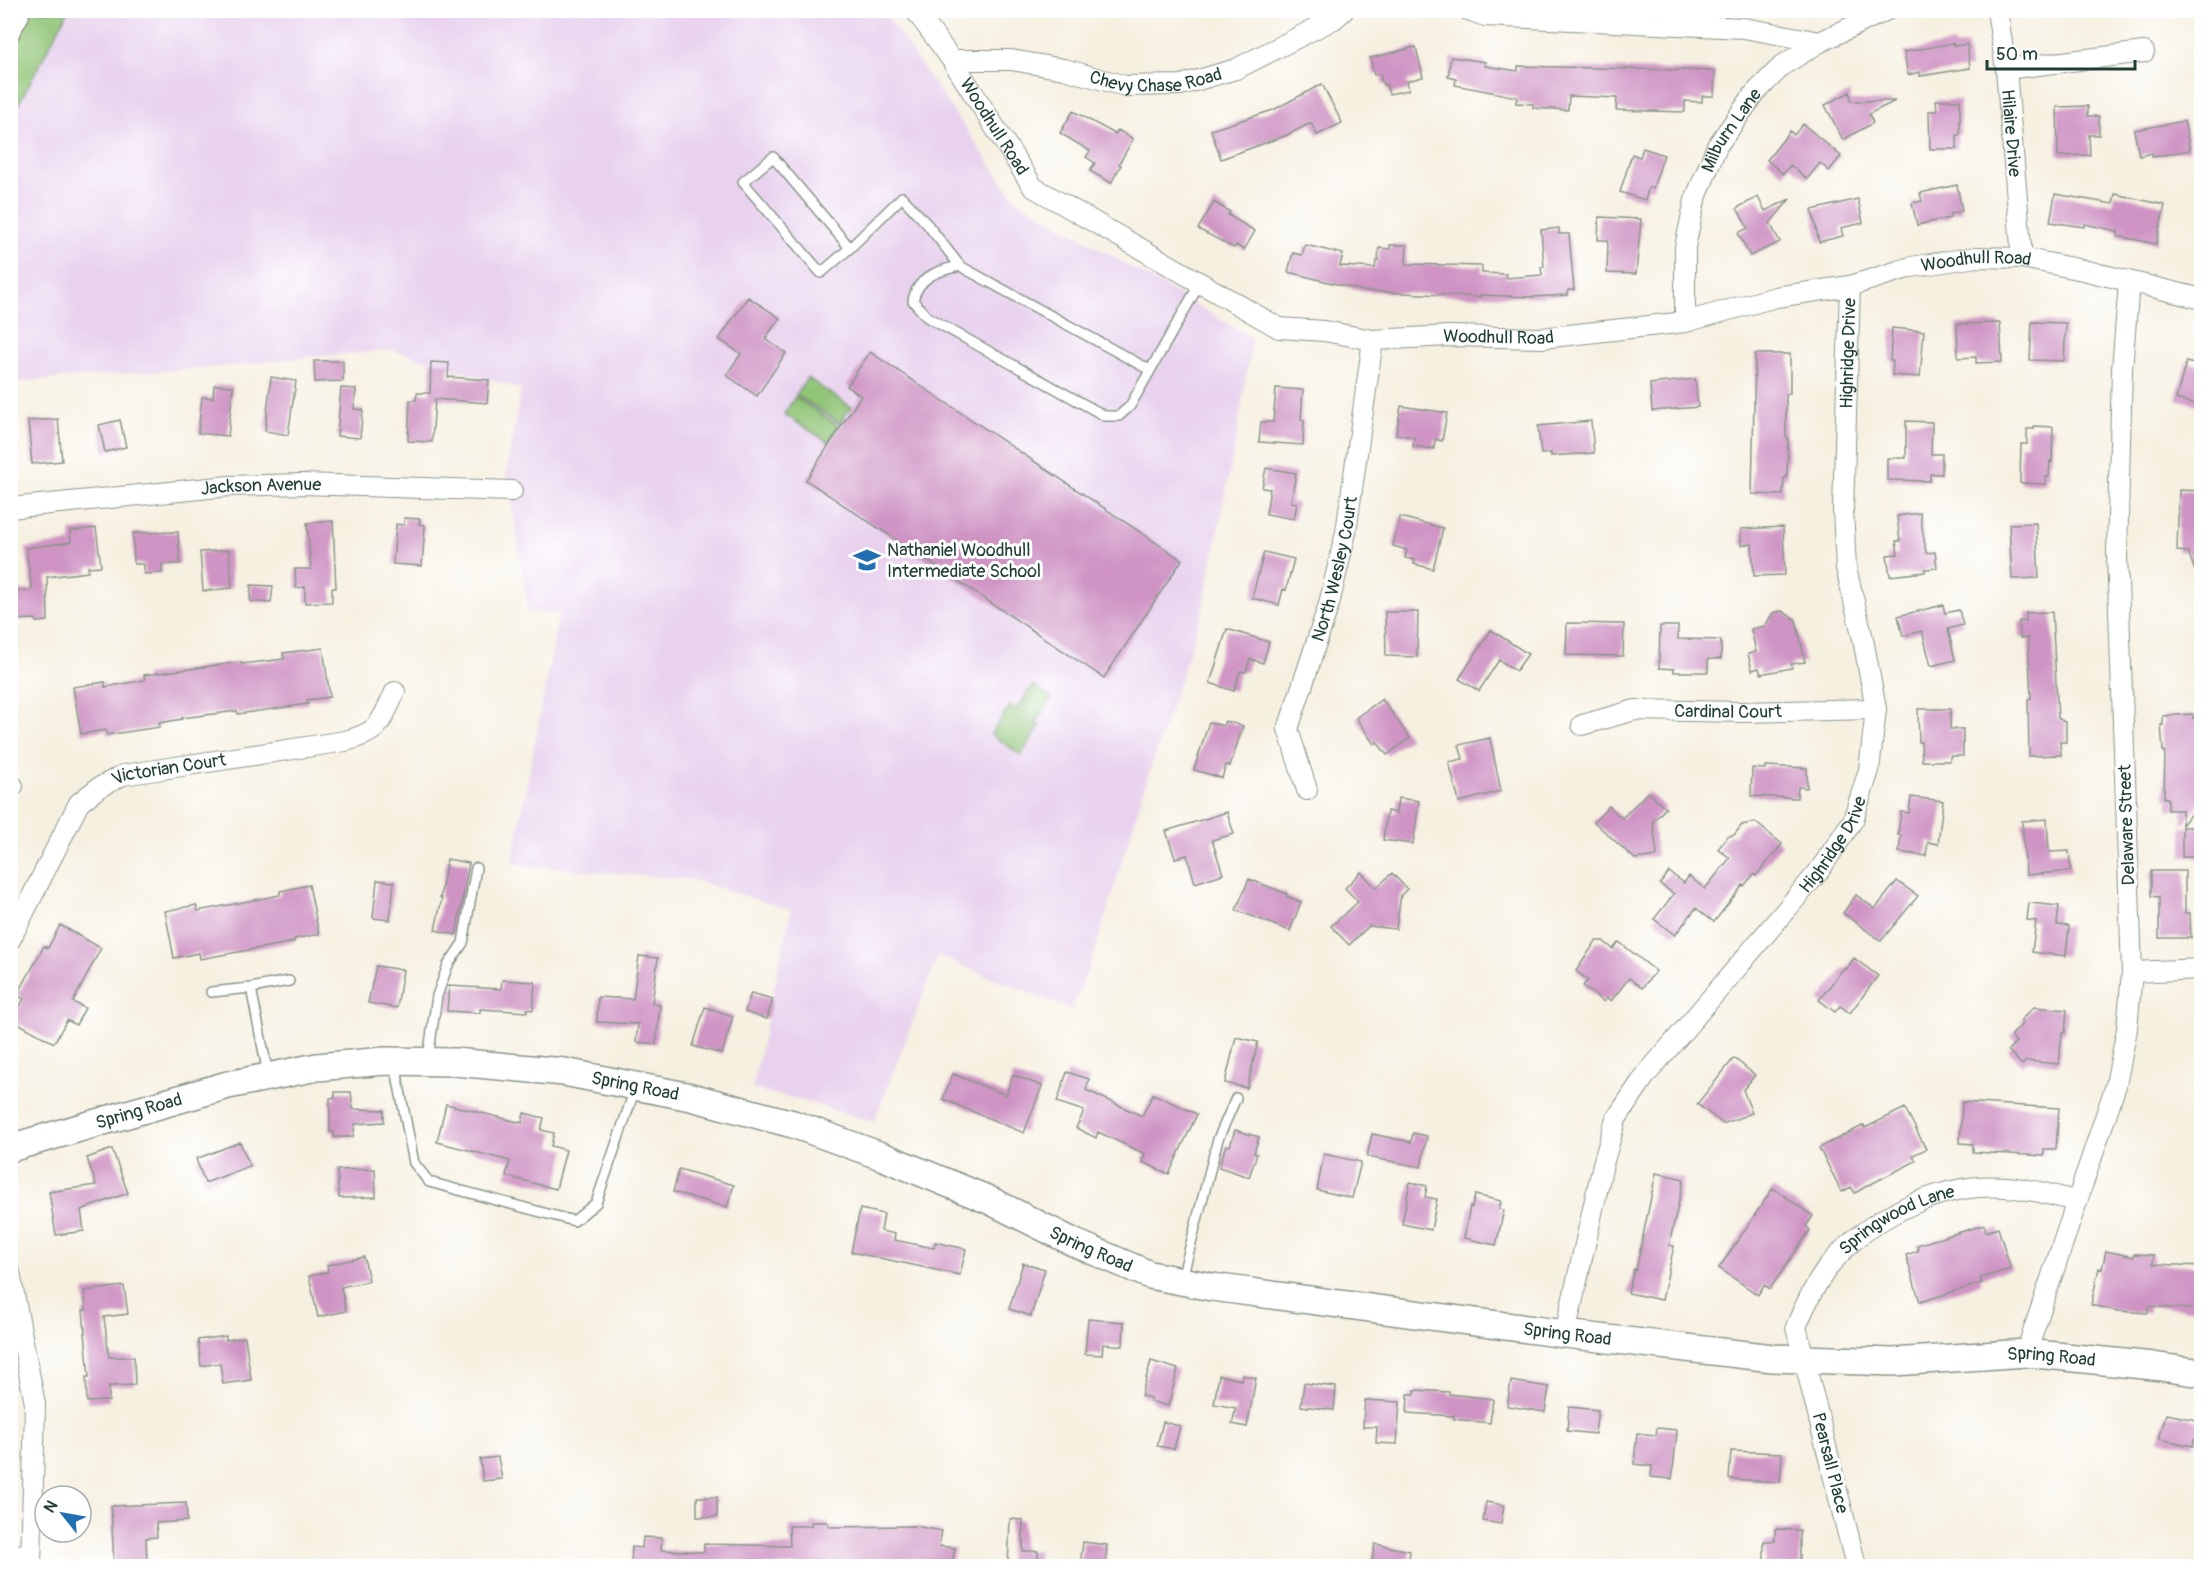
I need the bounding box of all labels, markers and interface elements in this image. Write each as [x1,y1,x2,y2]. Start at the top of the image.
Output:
scale bar [1987,33,2136,71]
text: 50 m [1996,43,2038,66]
street label: Chevy Chase Road [1087,62,1225,98]
street label: Woodhull Road [955,74,1034,179]
street label: Milburn Lane [1696,83,1766,176]
street label: Hilaire Drive [1996,88,2027,178]
street label: Woodhull Road [1919,245,2033,277]
street label: Highridge Drive [1835,297,1861,409]
street label: Woodhull Road [1443,324,1555,350]
street label: Jackson Avenue [200,472,322,500]
street label: North Wesley Court [1306,494,1362,644]
place label: Nathaniel Woodhull Intermediate School [887,539,1041,583]
school or university icon: Nathaniel Woodhull Intermediate School [852,545,882,575]
street label: Cardinal Court [1674,699,1783,724]
street label: Victorian Court [108,748,228,790]
street label: Delaware Street [2113,763,2141,886]
street label: Highridge Drive [1794,793,1871,898]
street label: Spring Road [589,1066,681,1106]
street label: Spring Road [93,1087,185,1134]
street label: Springwood Lane [1834,1180,1957,1260]
street label: Spring Road [1045,1221,1136,1278]
street label: Spring Road [1522,1317,1613,1351]
street label: Spring Road [2006,1342,2097,1372]
street label: Pearsall Place [1806,1410,1854,1516]
north arrow [33,1484,93,1544]
text: N [40,1497,62,1517]

